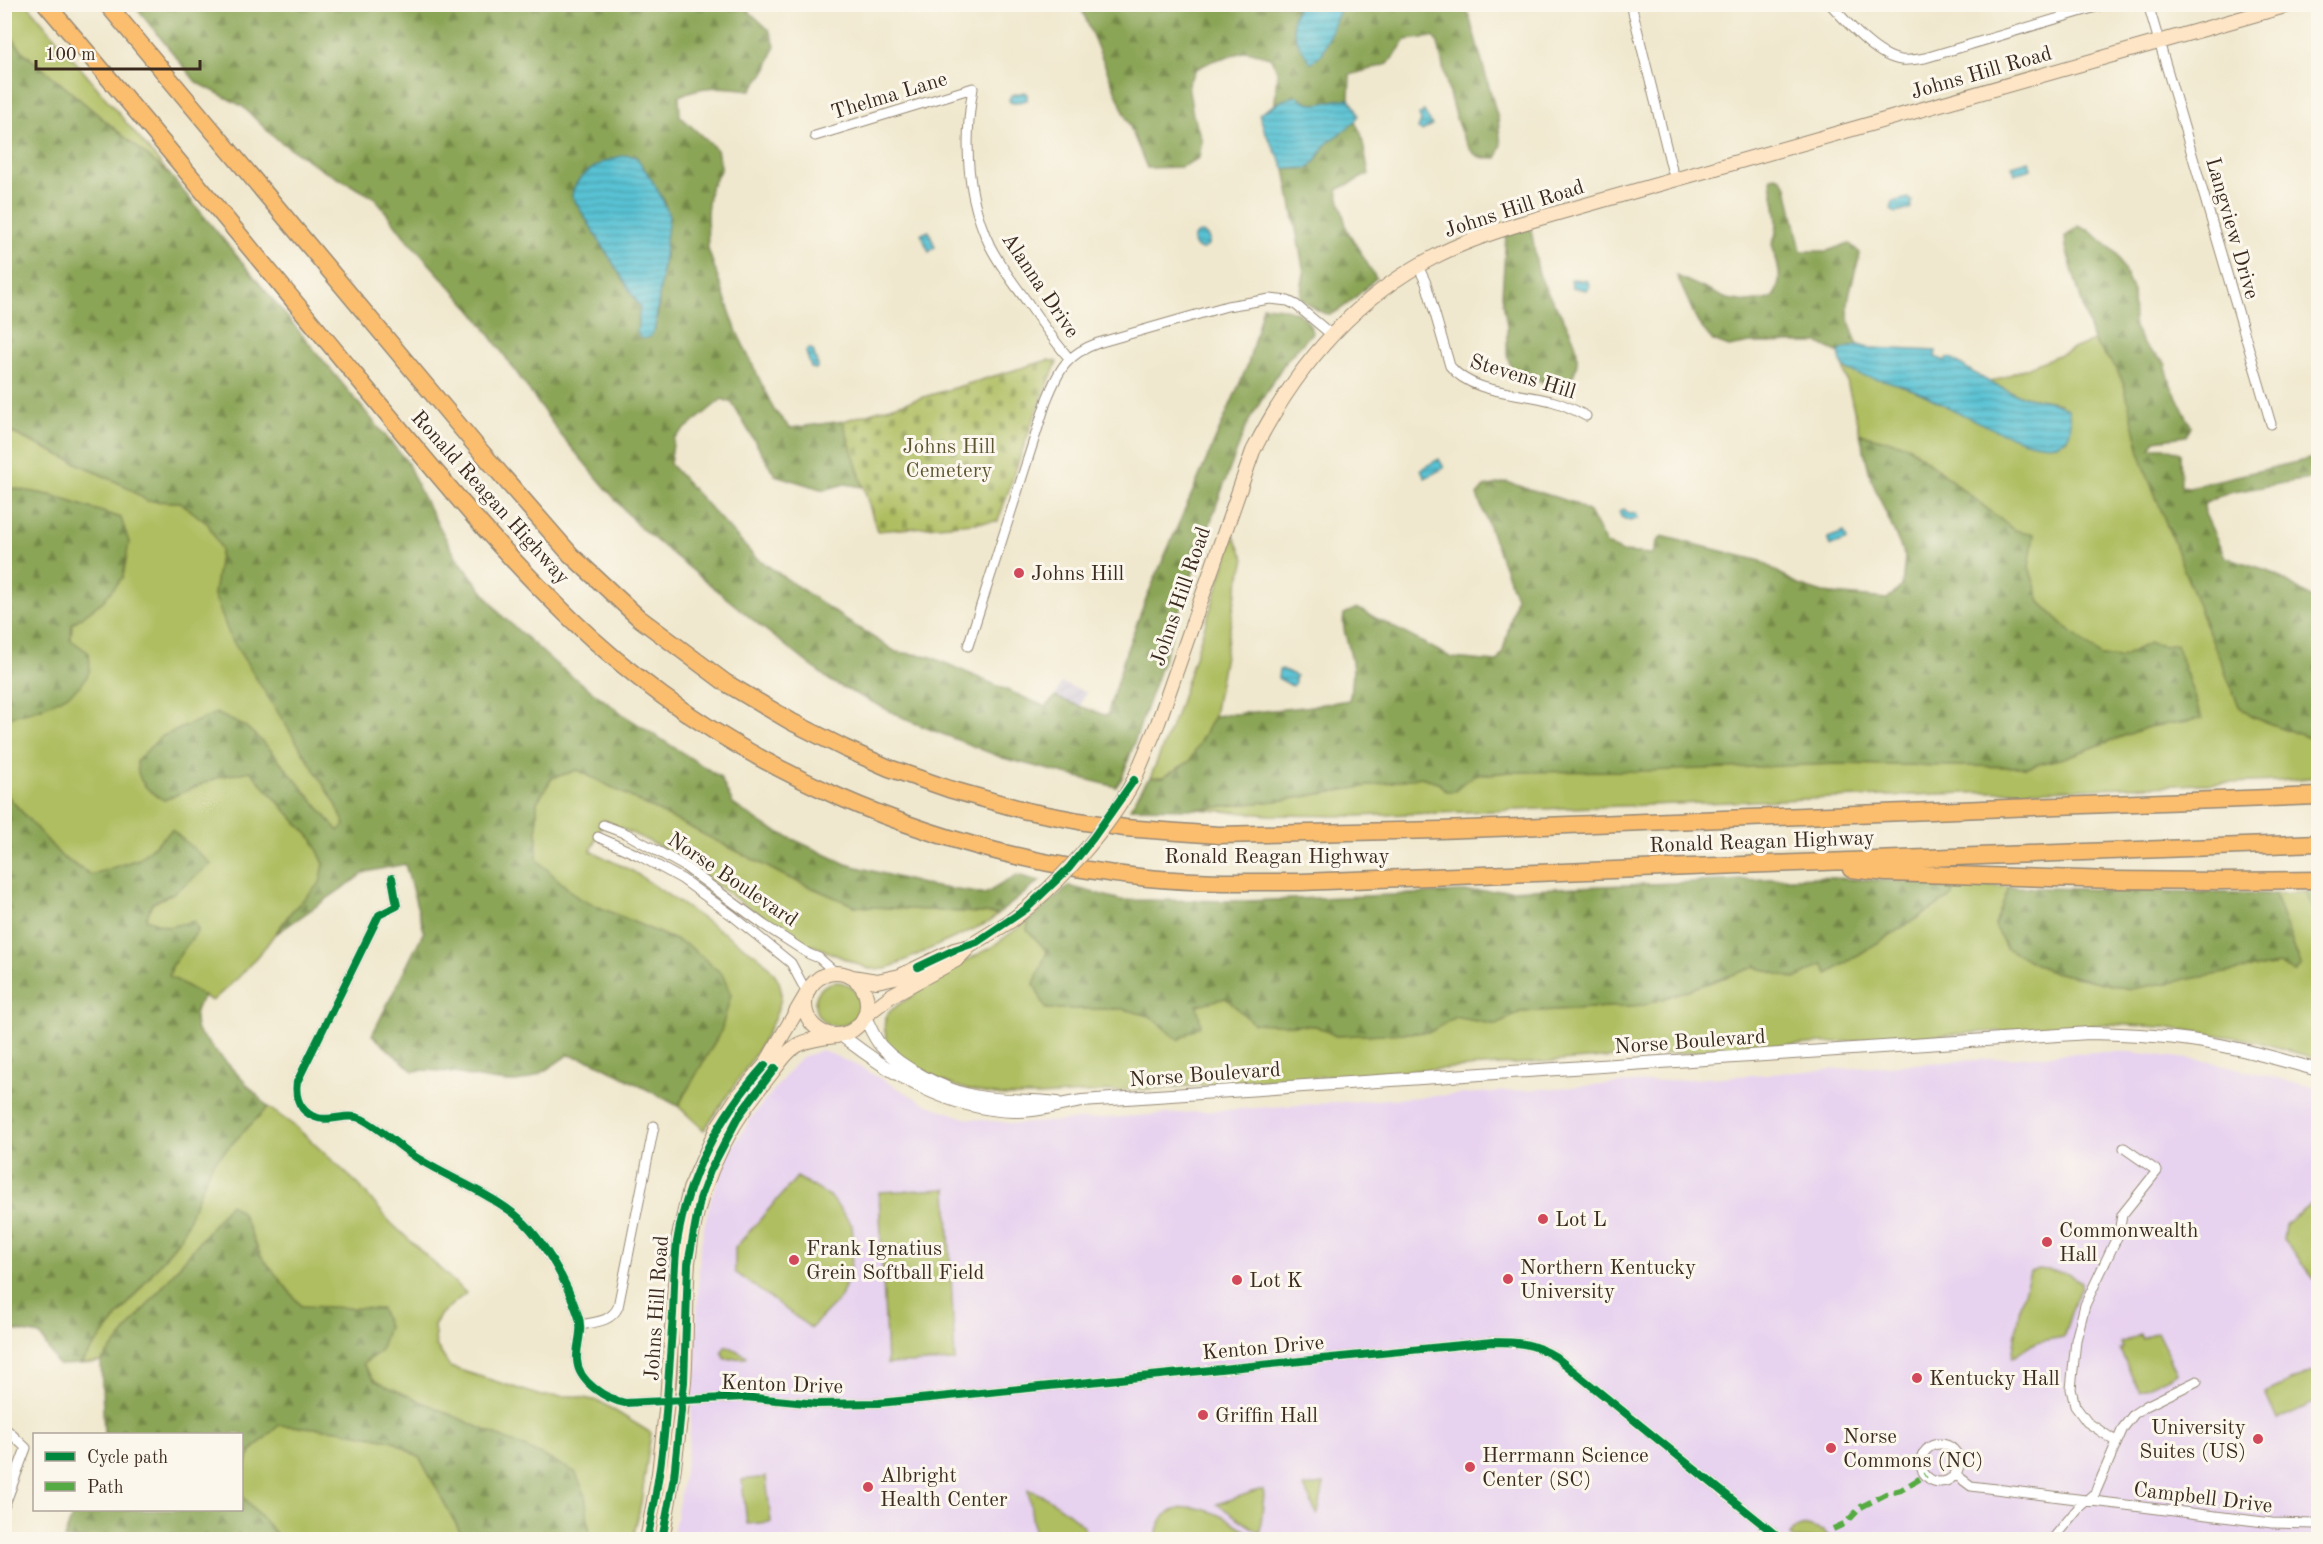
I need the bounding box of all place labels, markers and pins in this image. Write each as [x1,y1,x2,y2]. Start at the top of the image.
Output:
place label: Johns Hill [1031,564,1124,585]
marker: Johns Hill [1012,566,1026,580]
place label: Lot L [1555,1210,1607,1231]
marker: Lot L [1536,1212,1550,1226]
place label: Commonwealth Hall [2059,1221,2198,1266]
marker: Commonwealth Hall [2040,1235,2054,1249]
place label: Frank Ignatius Grein Softball Field [806,1239,985,1284]
marker: Frank Ignatius Grein Softball Field [787,1253,801,1267]
place label: Northern Kentucky University [1520,1258,1696,1303]
place label: Lot K [1249,1271,1303,1292]
marker: Northern Kentucky University [1501,1272,1515,1286]
marker: Lot K [1230,1273,1244,1287]
place label: Kentucky Hall [1929,1369,2060,1390]
marker: Kentucky Hall [1910,1371,1924,1385]
place label: Griffin Hall [1215,1406,1318,1427]
marker: Griffin Hall [1196,1408,1210,1422]
place label: University Suites (US) [2139,1418,2246,1463]
place label: Norse Commons (NC) [1843,1427,1983,1472]
marker: University Suites (US) [2251,1432,2265,1446]
marker: Norse Commons (NC) [1824,1441,1838,1455]
place label: Herrmann Science Center (SC) [1482,1446,1649,1491]
marker: Herrmann Science Center (SC) [1463,1460,1477,1474]
place label: Albright Health Center [880,1466,1008,1511]
marker: Albright Health Center [861,1480,875,1494]

